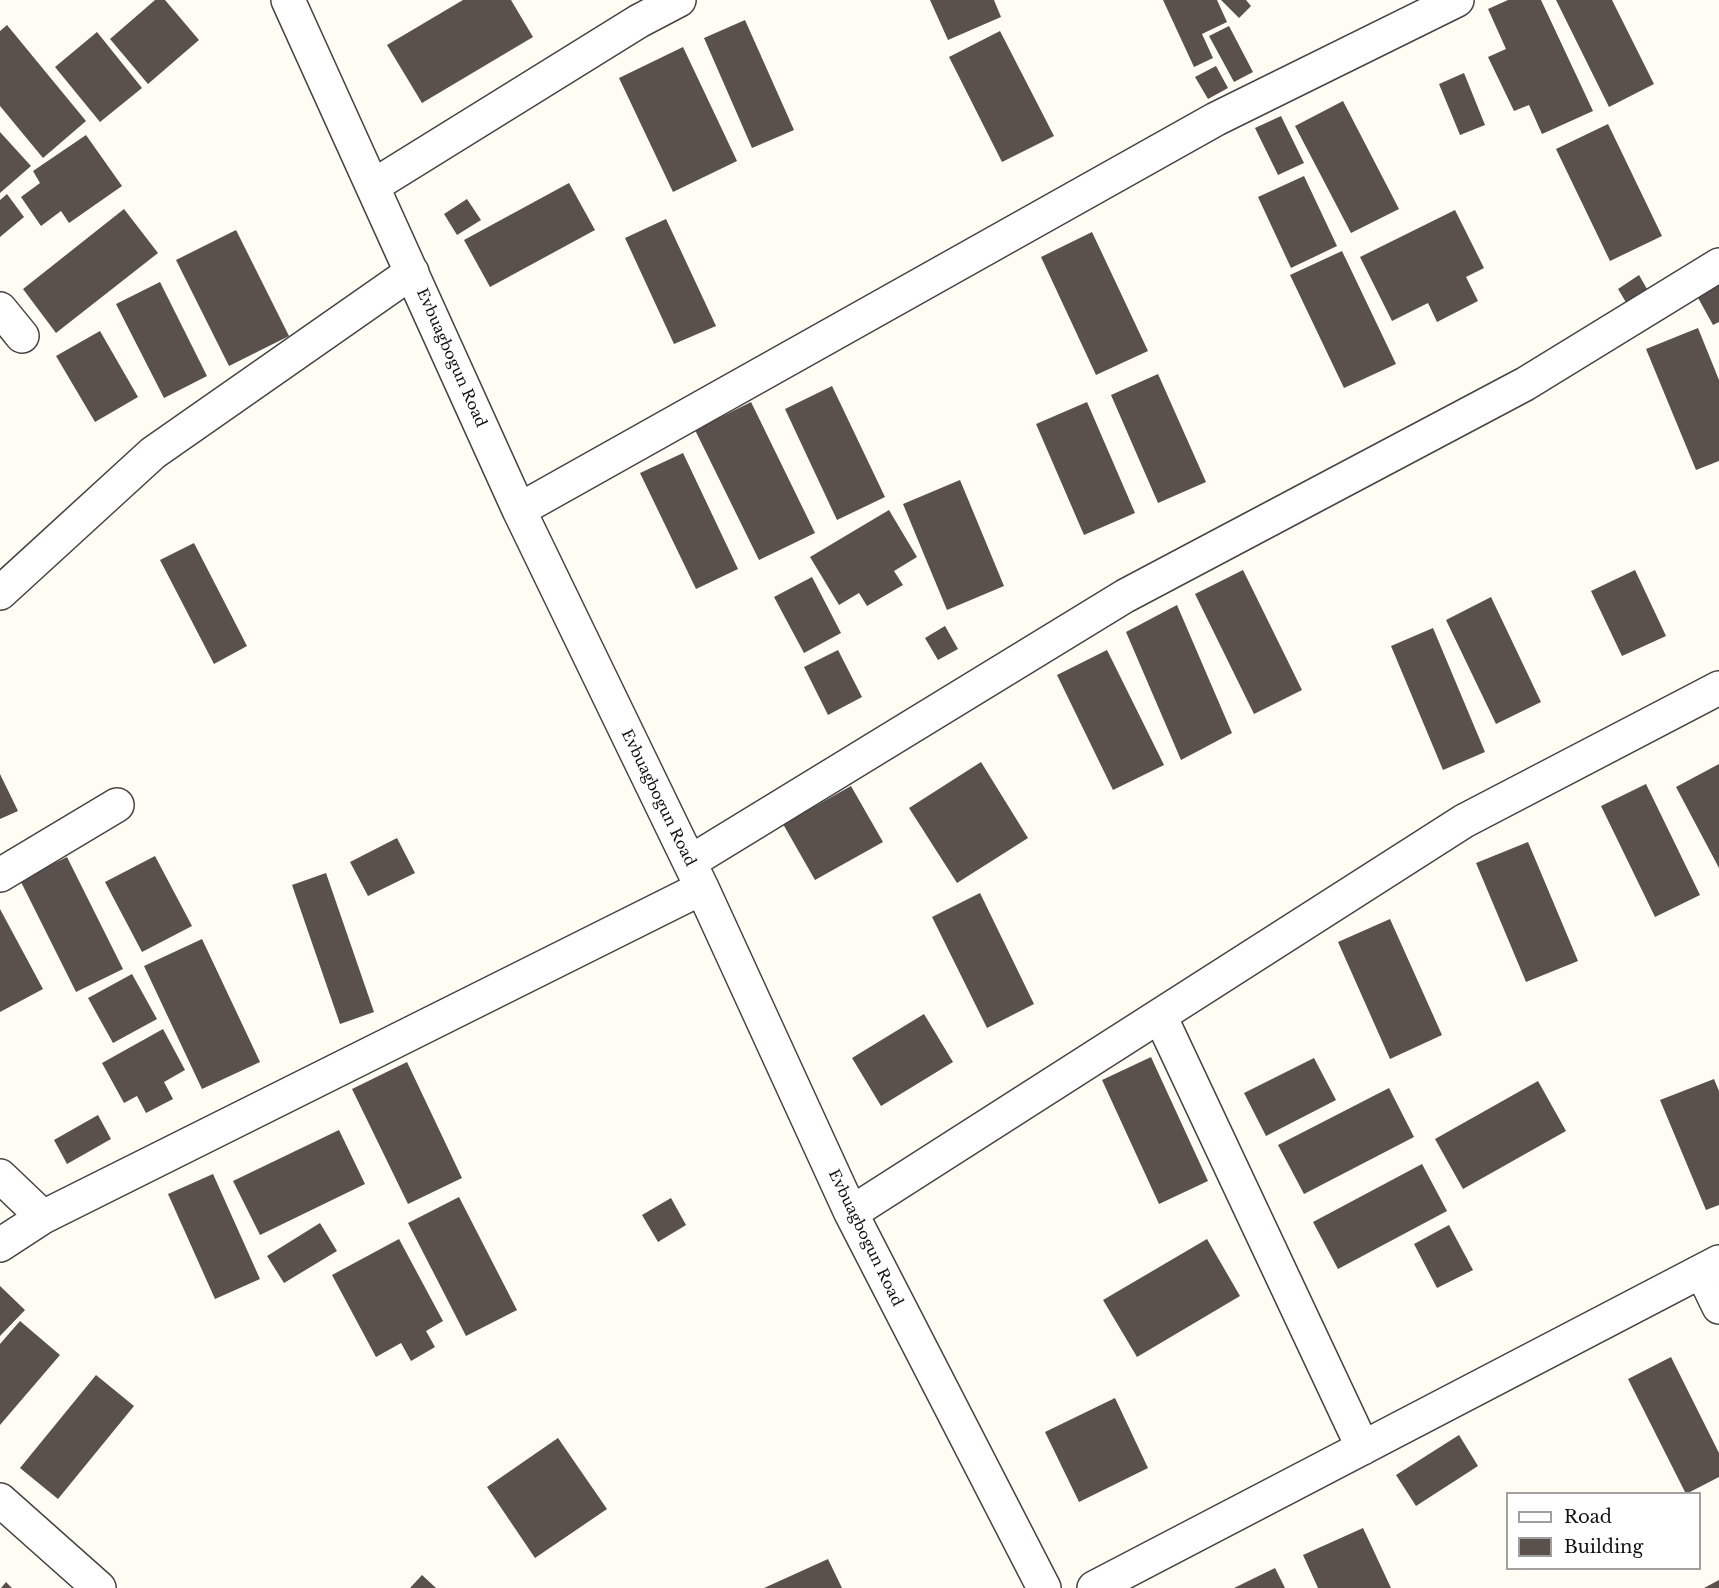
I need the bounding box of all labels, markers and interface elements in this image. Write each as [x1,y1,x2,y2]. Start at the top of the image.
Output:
street label: Evbuagbogun Road [412,286,490,430]
street label: Evbuagbogun Road [617,727,699,869]
street label: Evbuagbogun Road [824,1167,906,1309]
legend [1506,1492,1701,1570]
text: Road [1564,1506,1612,1528]
text: Building [1564,1536,1643,1558]

